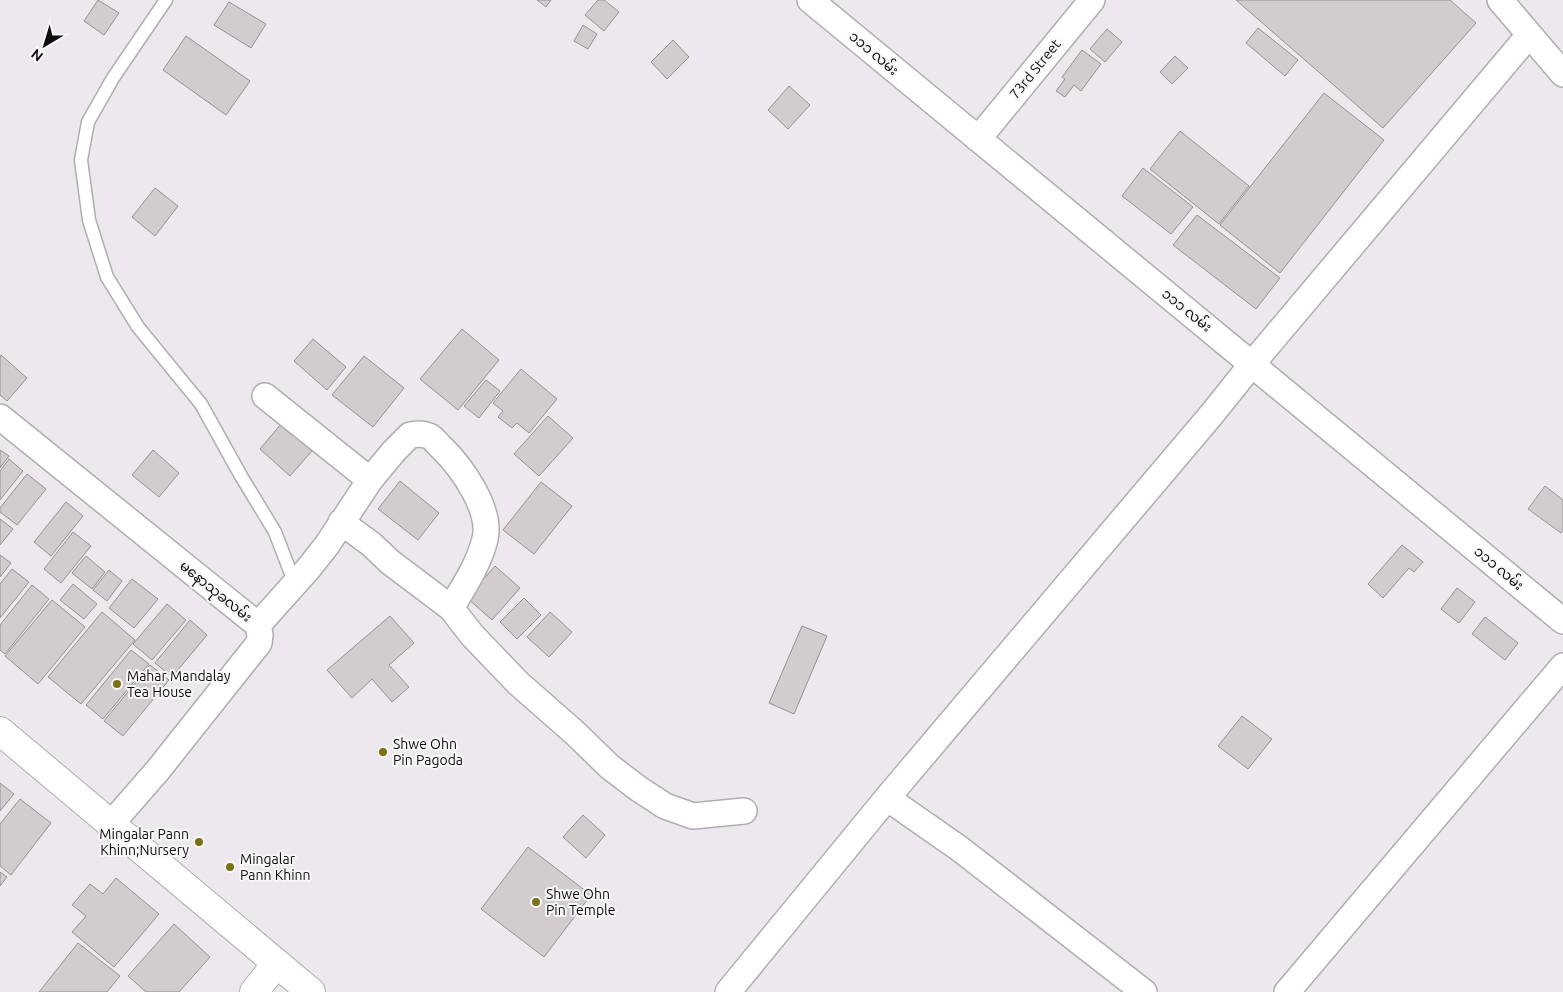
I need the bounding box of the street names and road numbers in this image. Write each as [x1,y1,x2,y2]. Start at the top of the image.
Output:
street label: ၁၁၁ လမ်း [846,26,903,78]
street label: 73rd Street [1006,36,1064,102]
street label: ၁၁၁ လမ်း [1159,284,1216,335]
street label: ၁၁၁ လမ်း [1471,541,1528,593]
street label: မနောသုခလမ်း [174,556,256,628]

